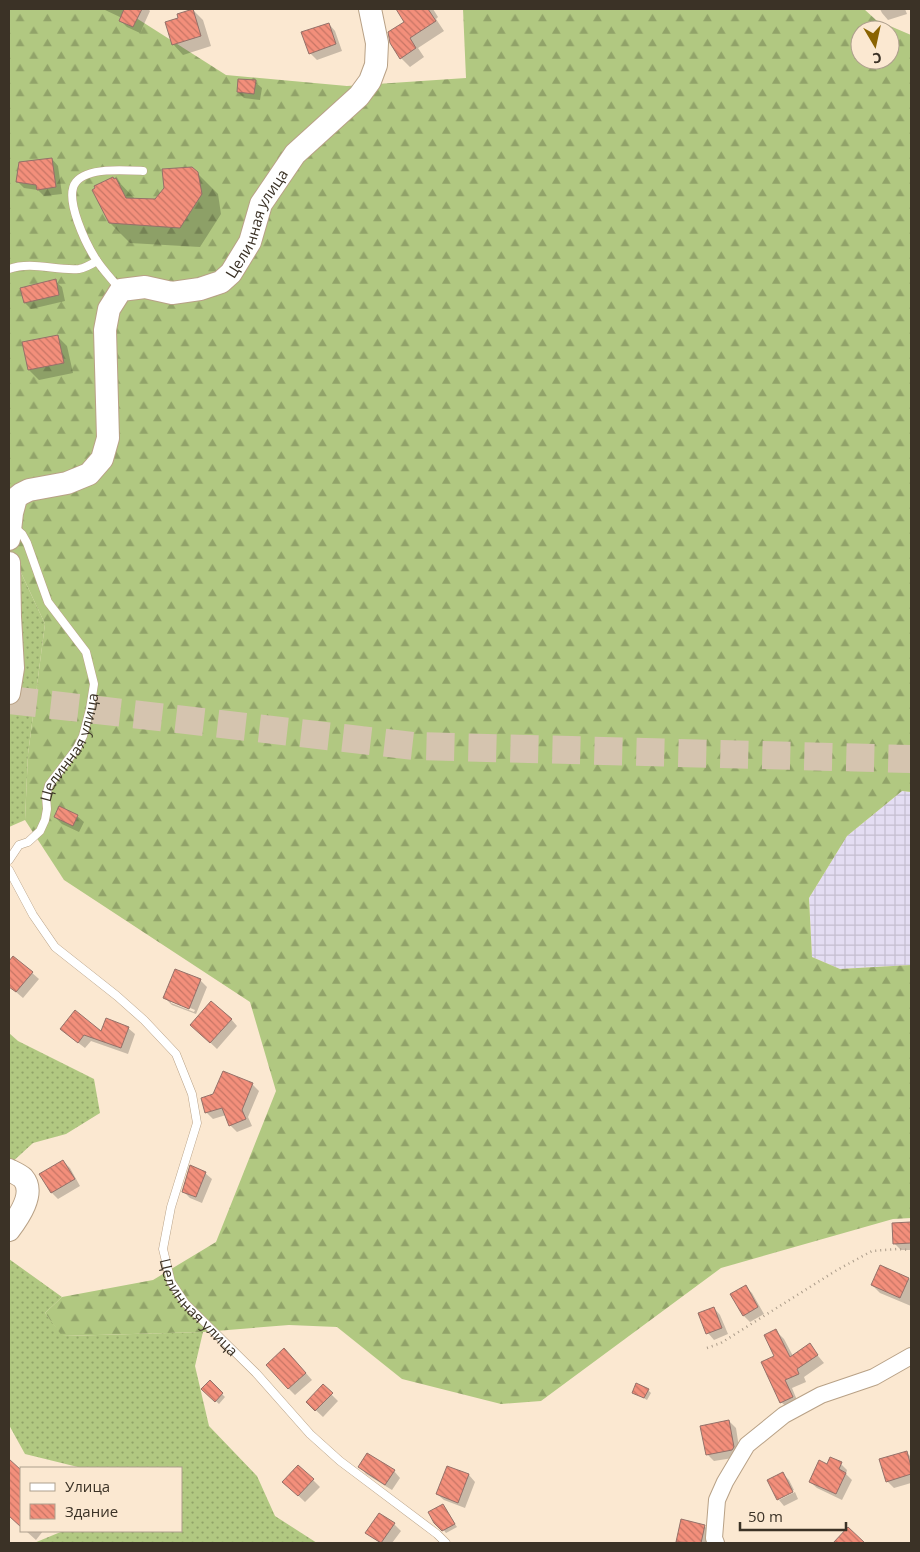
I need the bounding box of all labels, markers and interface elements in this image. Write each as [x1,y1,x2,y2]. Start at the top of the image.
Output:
north arrow [850,20,900,70]
text: С [871,48,883,68]
street label: Целинная улица [220,165,292,282]
street label: Целинная улица [35,692,102,804]
street label: Целинная улица [156,1256,243,1360]
legend [20,1467,182,1532]
text: Улица [65,1476,110,1496]
scale bar [740,1500,846,1532]
text: Здание [65,1501,118,1521]
text: 50 m [748,1506,783,1526]

